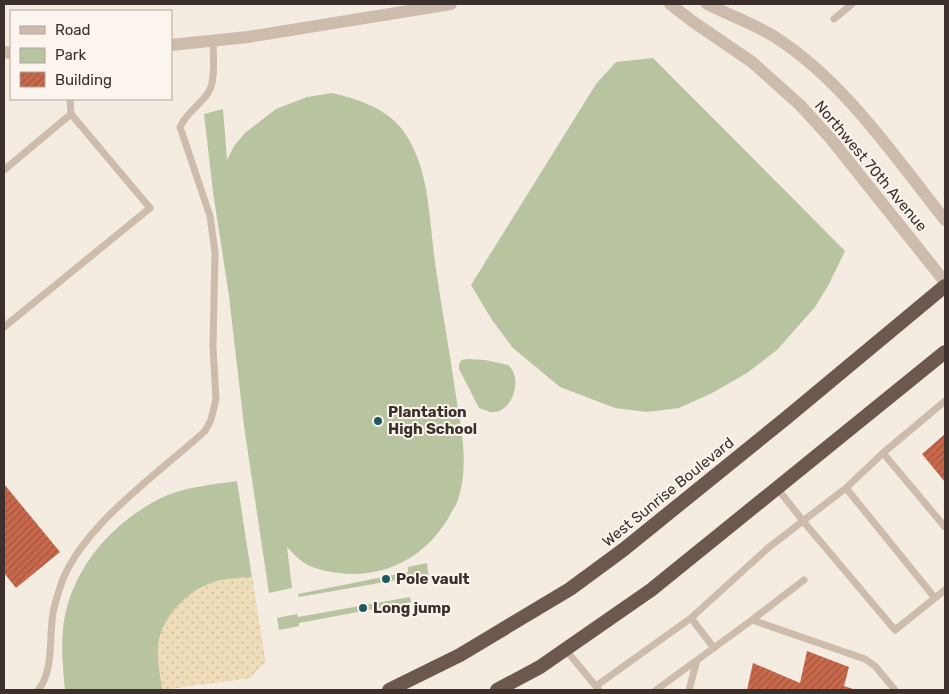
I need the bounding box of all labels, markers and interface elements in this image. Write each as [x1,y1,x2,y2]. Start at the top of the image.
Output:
legend [10,10,172,100]
text: Road [55,21,91,39]
text: Park [55,46,86,64]
text: Building [55,71,112,89]
street label: Northwest 70th Avenue [811,97,931,235]
place label: Plantation High School [388,403,477,438]
marker: Plantation High School [372,415,384,427]
street label: West Sunrise Boulevard [599,433,737,551]
place label: Pole vault [396,570,470,588]
marker: Pole vault [380,573,392,585]
place label: Long jump [373,599,451,617]
marker: Long jump [357,602,369,614]

